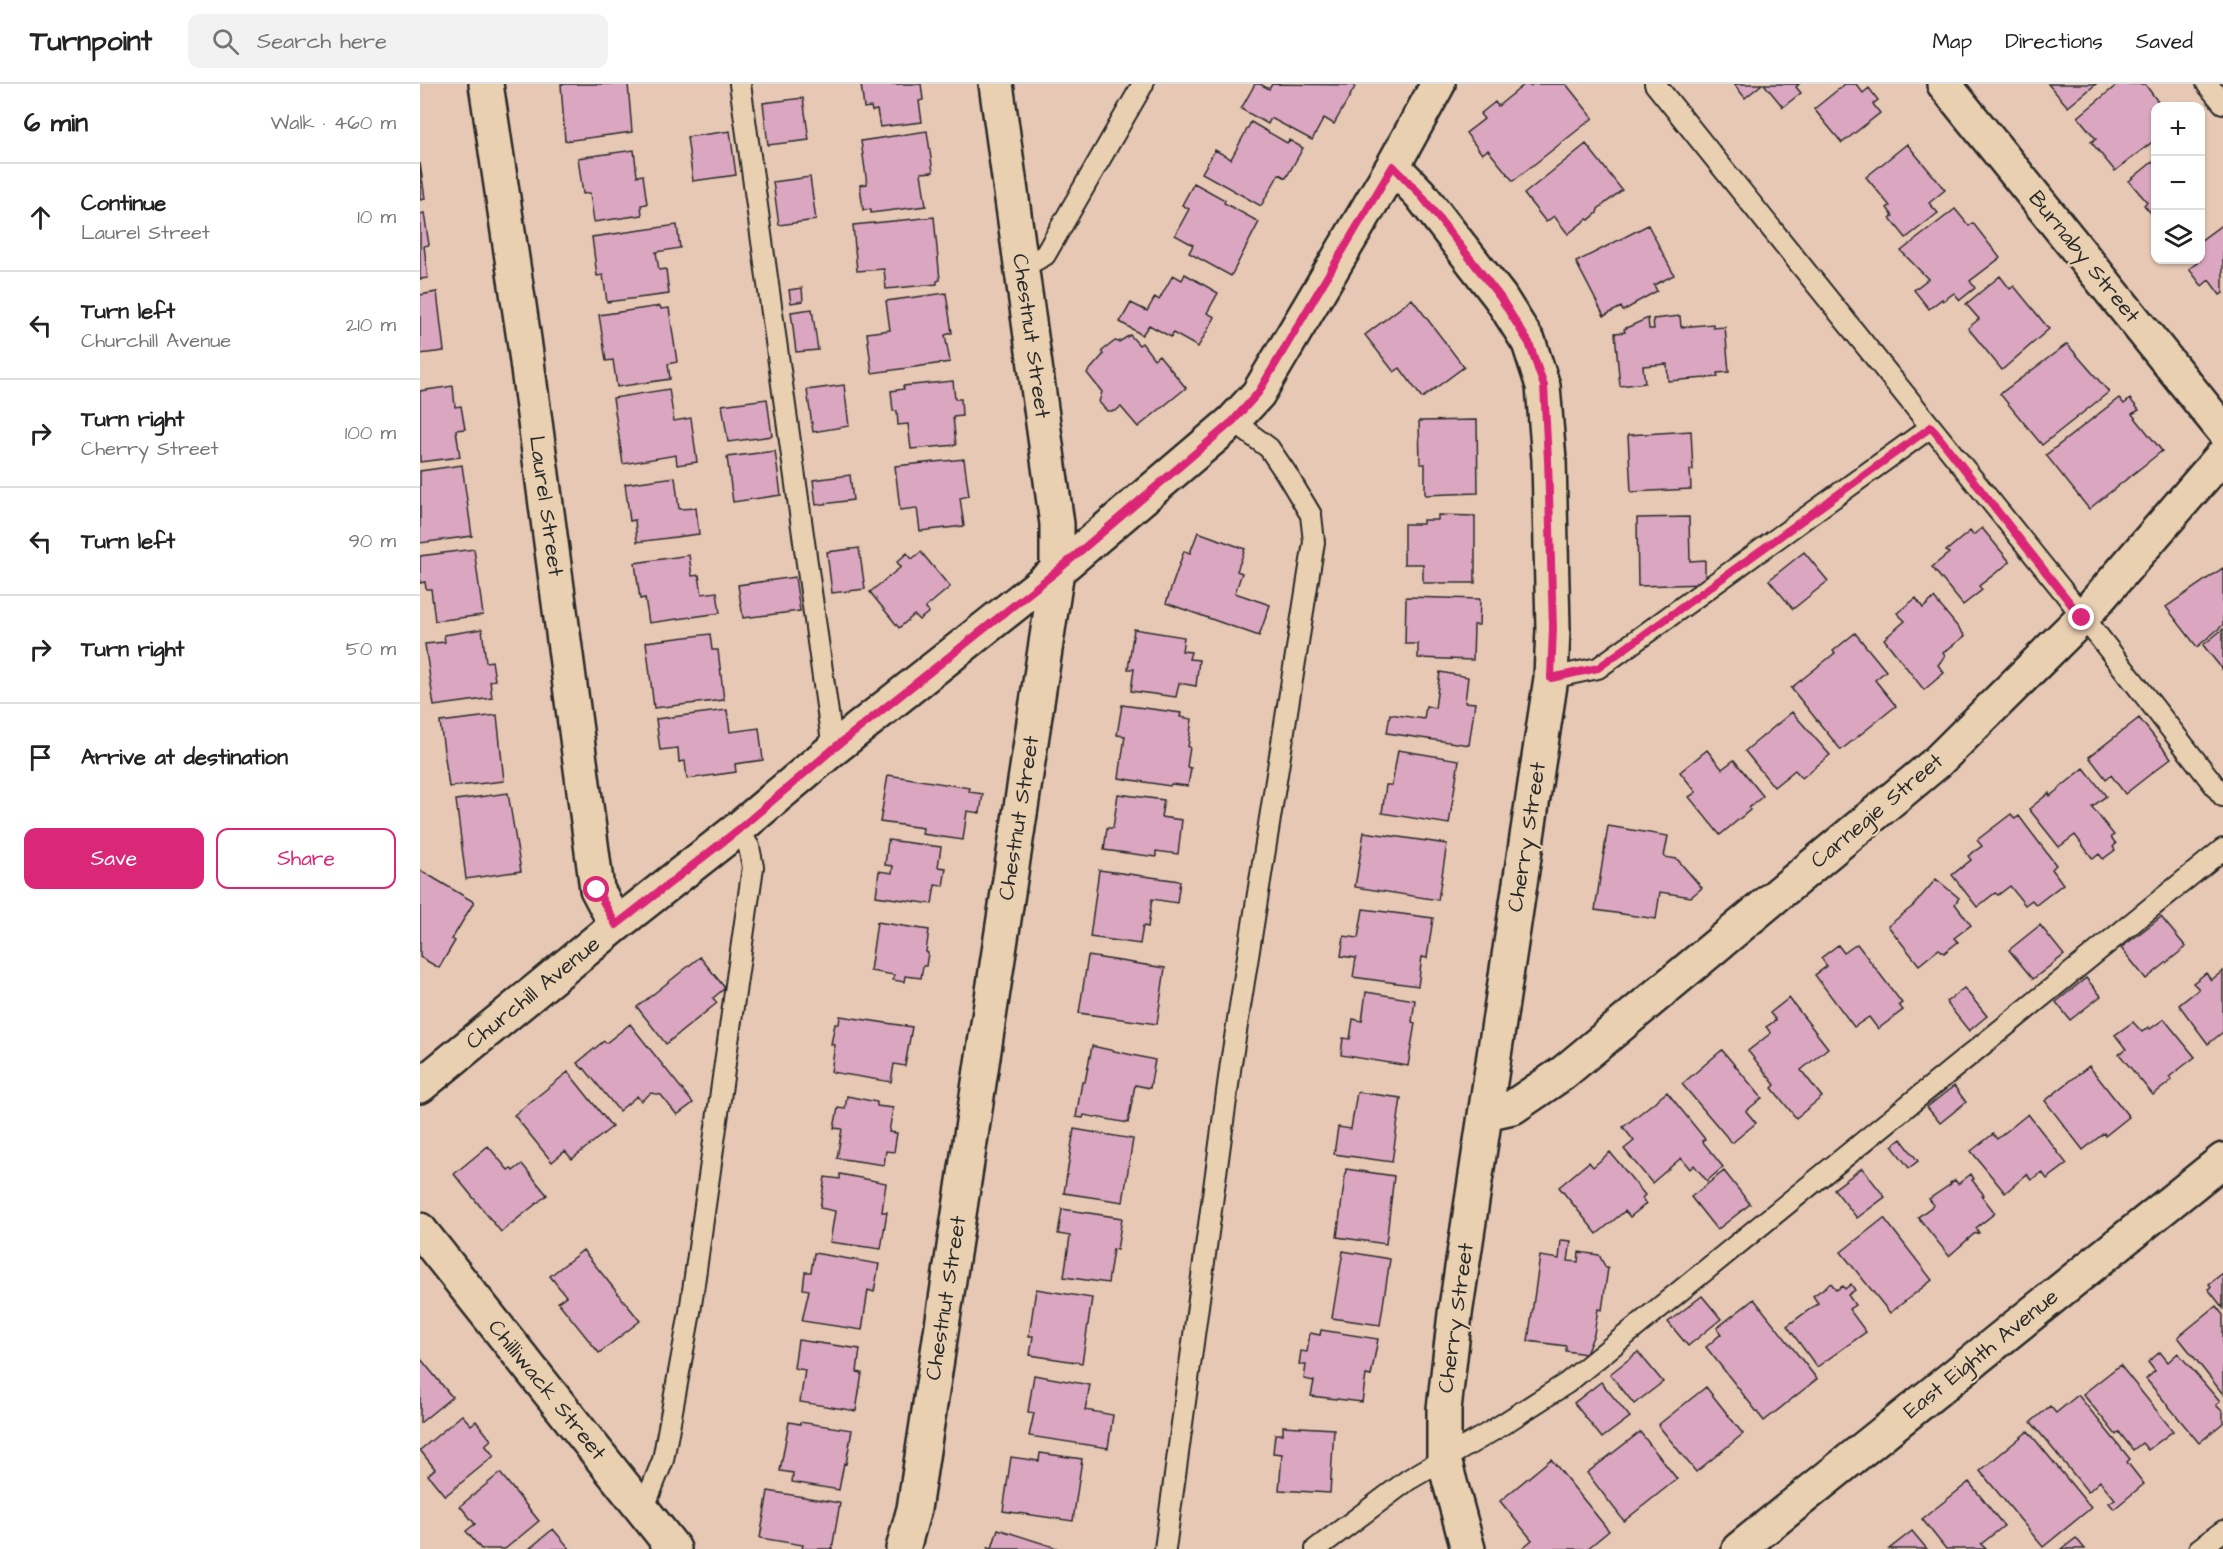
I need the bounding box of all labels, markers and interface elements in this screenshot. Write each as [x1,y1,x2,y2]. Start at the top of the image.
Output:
search box [188,14,608,68]
text: Turnpoint [30,22,152,61]
icon: search [209,25,242,58]
text: Search here [257,26,387,57]
text: Map [1932,27,1972,56]
text: Directions [2005,27,2103,56]
text: Saved [2136,27,2193,56]
map controls [2151,102,2205,264]
button: + [2151,102,2205,156]
text: 6 min [24,105,88,141]
text: Walk · 460 m [270,109,396,137]
button: − [2151,156,2205,210]
street label: Burnaby Street [2020,184,2147,331]
text: Continue [81,188,166,219]
icon: ahead [24,201,57,234]
text: 10 m [357,203,396,231]
button: layers [2151,210,2205,264]
text: Laurel Street [81,219,210,247]
street label: Chestnut Street [1004,252,1058,420]
text: Turn left [81,296,175,327]
icon: left [24,309,57,342]
text: 210 m [346,311,396,339]
text: Churchill Avenue [81,327,231,355]
text: Turn right [81,404,184,435]
icon: right [24,417,57,450]
text: 100 m [345,419,396,447]
street label: Laurel Street [521,434,571,578]
text: Cherry Street [81,435,219,463]
icon: left [24,525,57,558]
text: Turn left [81,526,175,557]
text: 90 m [348,527,396,555]
route end [2068,604,2094,630]
icon: right [24,633,57,666]
text: Turn right [81,634,184,665]
text: 50 m [346,635,396,663]
street label: Chestnut Street [991,733,1047,902]
icon: arrive [24,741,57,774]
text: Arrive at destination [81,742,288,773]
street label: Carnegie Street [1804,746,1951,877]
street label: Cherry Street [1500,760,1555,914]
button: Save [24,828,204,889]
button: Share [216,828,396,889]
route start [583,876,609,902]
street label: Churchill Avenue [459,929,607,1057]
street label: Chestnut Street [918,1213,974,1382]
street label: Cherry Street [1430,1241,1483,1395]
street label: East Eighth Avenue [1897,1282,2066,1427]
street label: Chilliwack Street [480,1313,614,1467]

